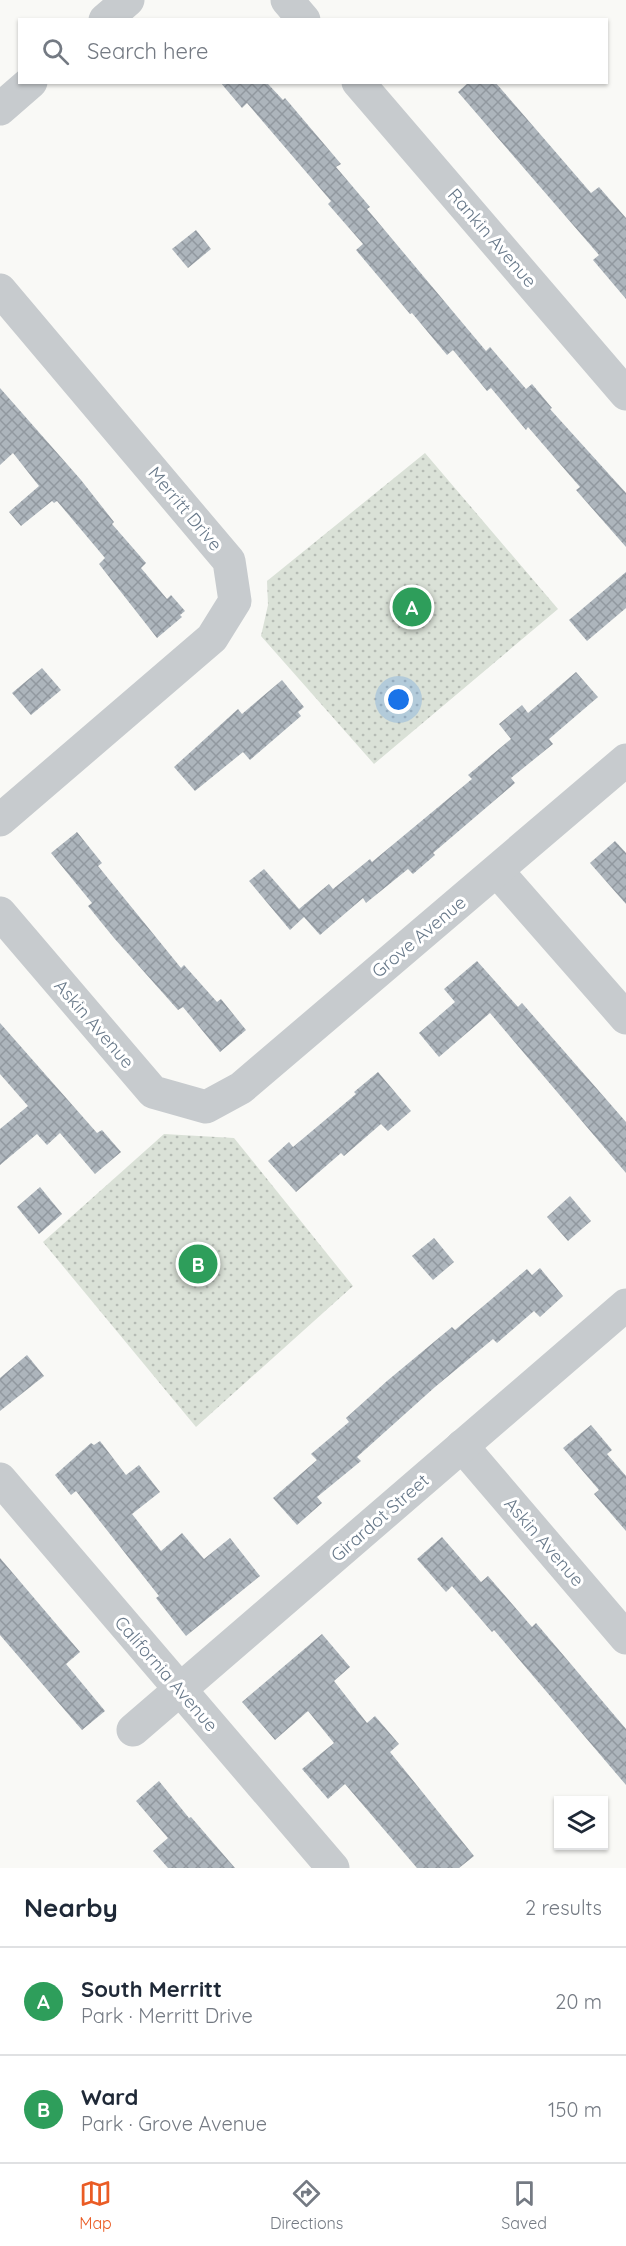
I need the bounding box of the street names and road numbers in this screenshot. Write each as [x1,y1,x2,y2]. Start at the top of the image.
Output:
street label: Rankin Avenue [443,183,542,292]
street label: Merritt Drive [143,462,227,556]
street label: Grove Avenue [367,891,470,983]
street label: Askin Avenue [49,974,139,1073]
street label: Girardot Street [326,1469,433,1566]
street label: Askin Avenue [499,1492,589,1591]
street label: California Avenue [110,1611,223,1736]

